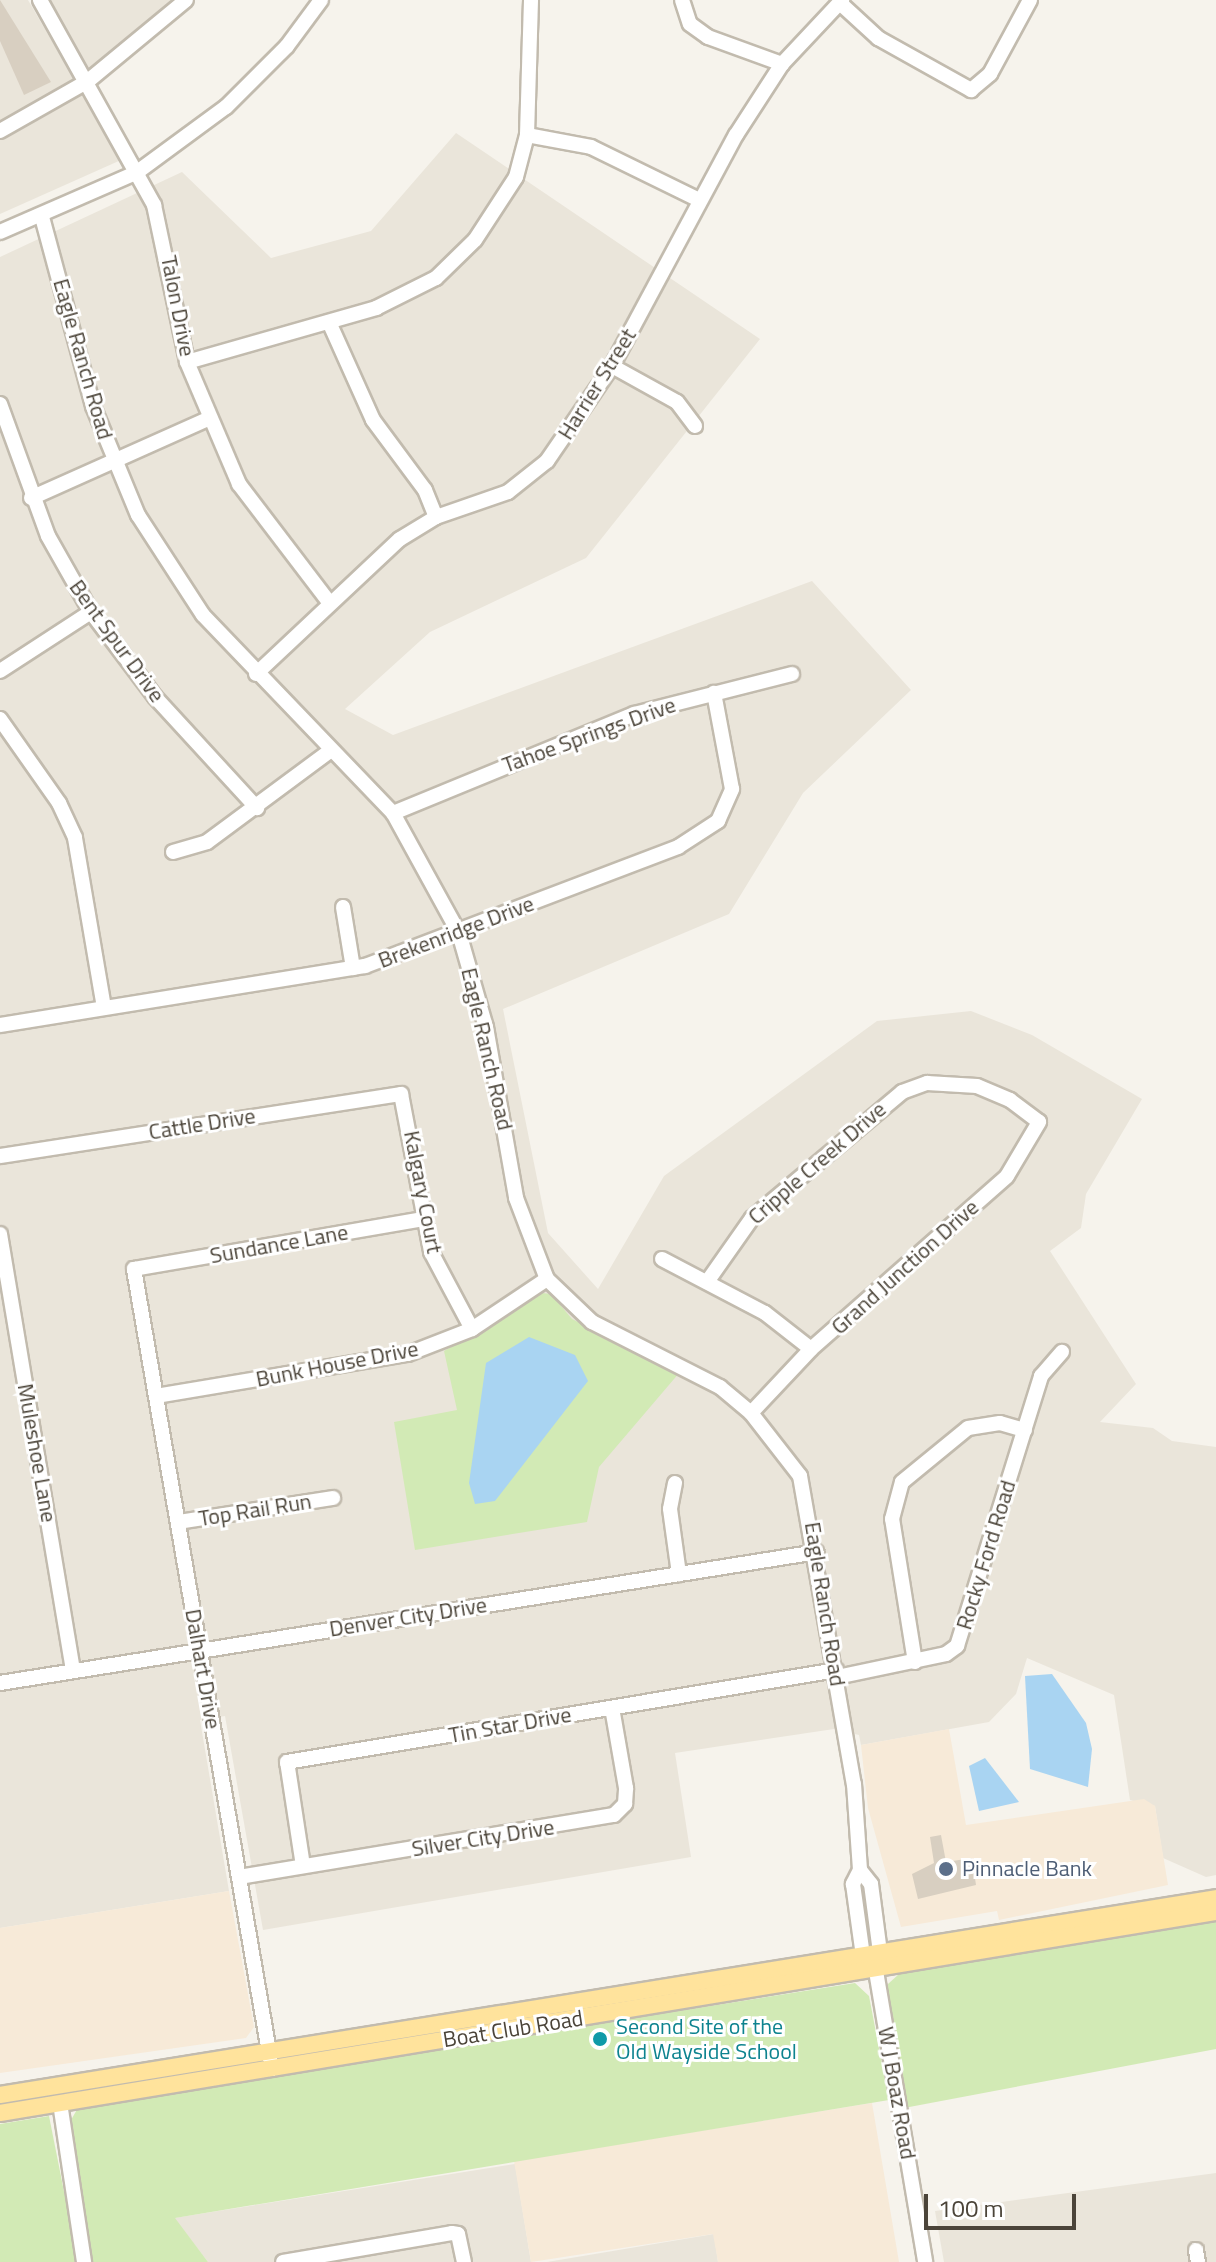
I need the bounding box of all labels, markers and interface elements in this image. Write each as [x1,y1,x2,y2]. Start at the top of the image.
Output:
street label: Talon Drive [155,253,201,359]
street label: Eagle Ranch Road [47,276,119,442]
street label: Harrier Street [552,323,642,445]
street label: Bent Spur Drive [64,575,170,707]
street label: Tahoe Springs Drive [499,691,679,779]
street label: Brekenridge Drive [374,890,538,974]
street label: Eagle Ranch Road [455,965,519,1133]
street label: Cripple Creek Drive [743,1096,891,1230]
street label: Cattle Drive [147,1103,257,1145]
street label: Kalgary Court [398,1128,448,1256]
street label: Grand Junction Drive [826,1194,984,1340]
street label: Sundance Lane [208,1219,350,1269]
street label: Bunk House Drive [254,1335,420,1393]
street label: Muleshoe Lane [12,1382,62,1524]
street label: Rocky Ford Road [951,1477,1021,1633]
street label: Top Rail Run [197,1488,313,1532]
street label: Eagle Ranch Road [799,1520,851,1688]
street label: Denver City Drive [327,1592,489,1642]
street label: Dalhart Drive [179,1607,227,1731]
street label: Tin Star Drive [447,1701,573,1749]
street label: Silver City Drive [410,1814,556,1862]
place label: Pinnacle Bank [962,1856,1092,1882]
marker: Pinnacle Bank [937,1860,955,1878]
street label: Boat Club Road [441,2005,585,2053]
place label: Second Site of the Old Wayside School [616,2013,797,2064]
street label: W J Boaz Road [872,2025,922,2161]
marker: Second Site of the Old Wayside School [591,2030,609,2048]
scale bar [928,2178,1080,2228]
text: 100 m [938,2190,1004,2226]

